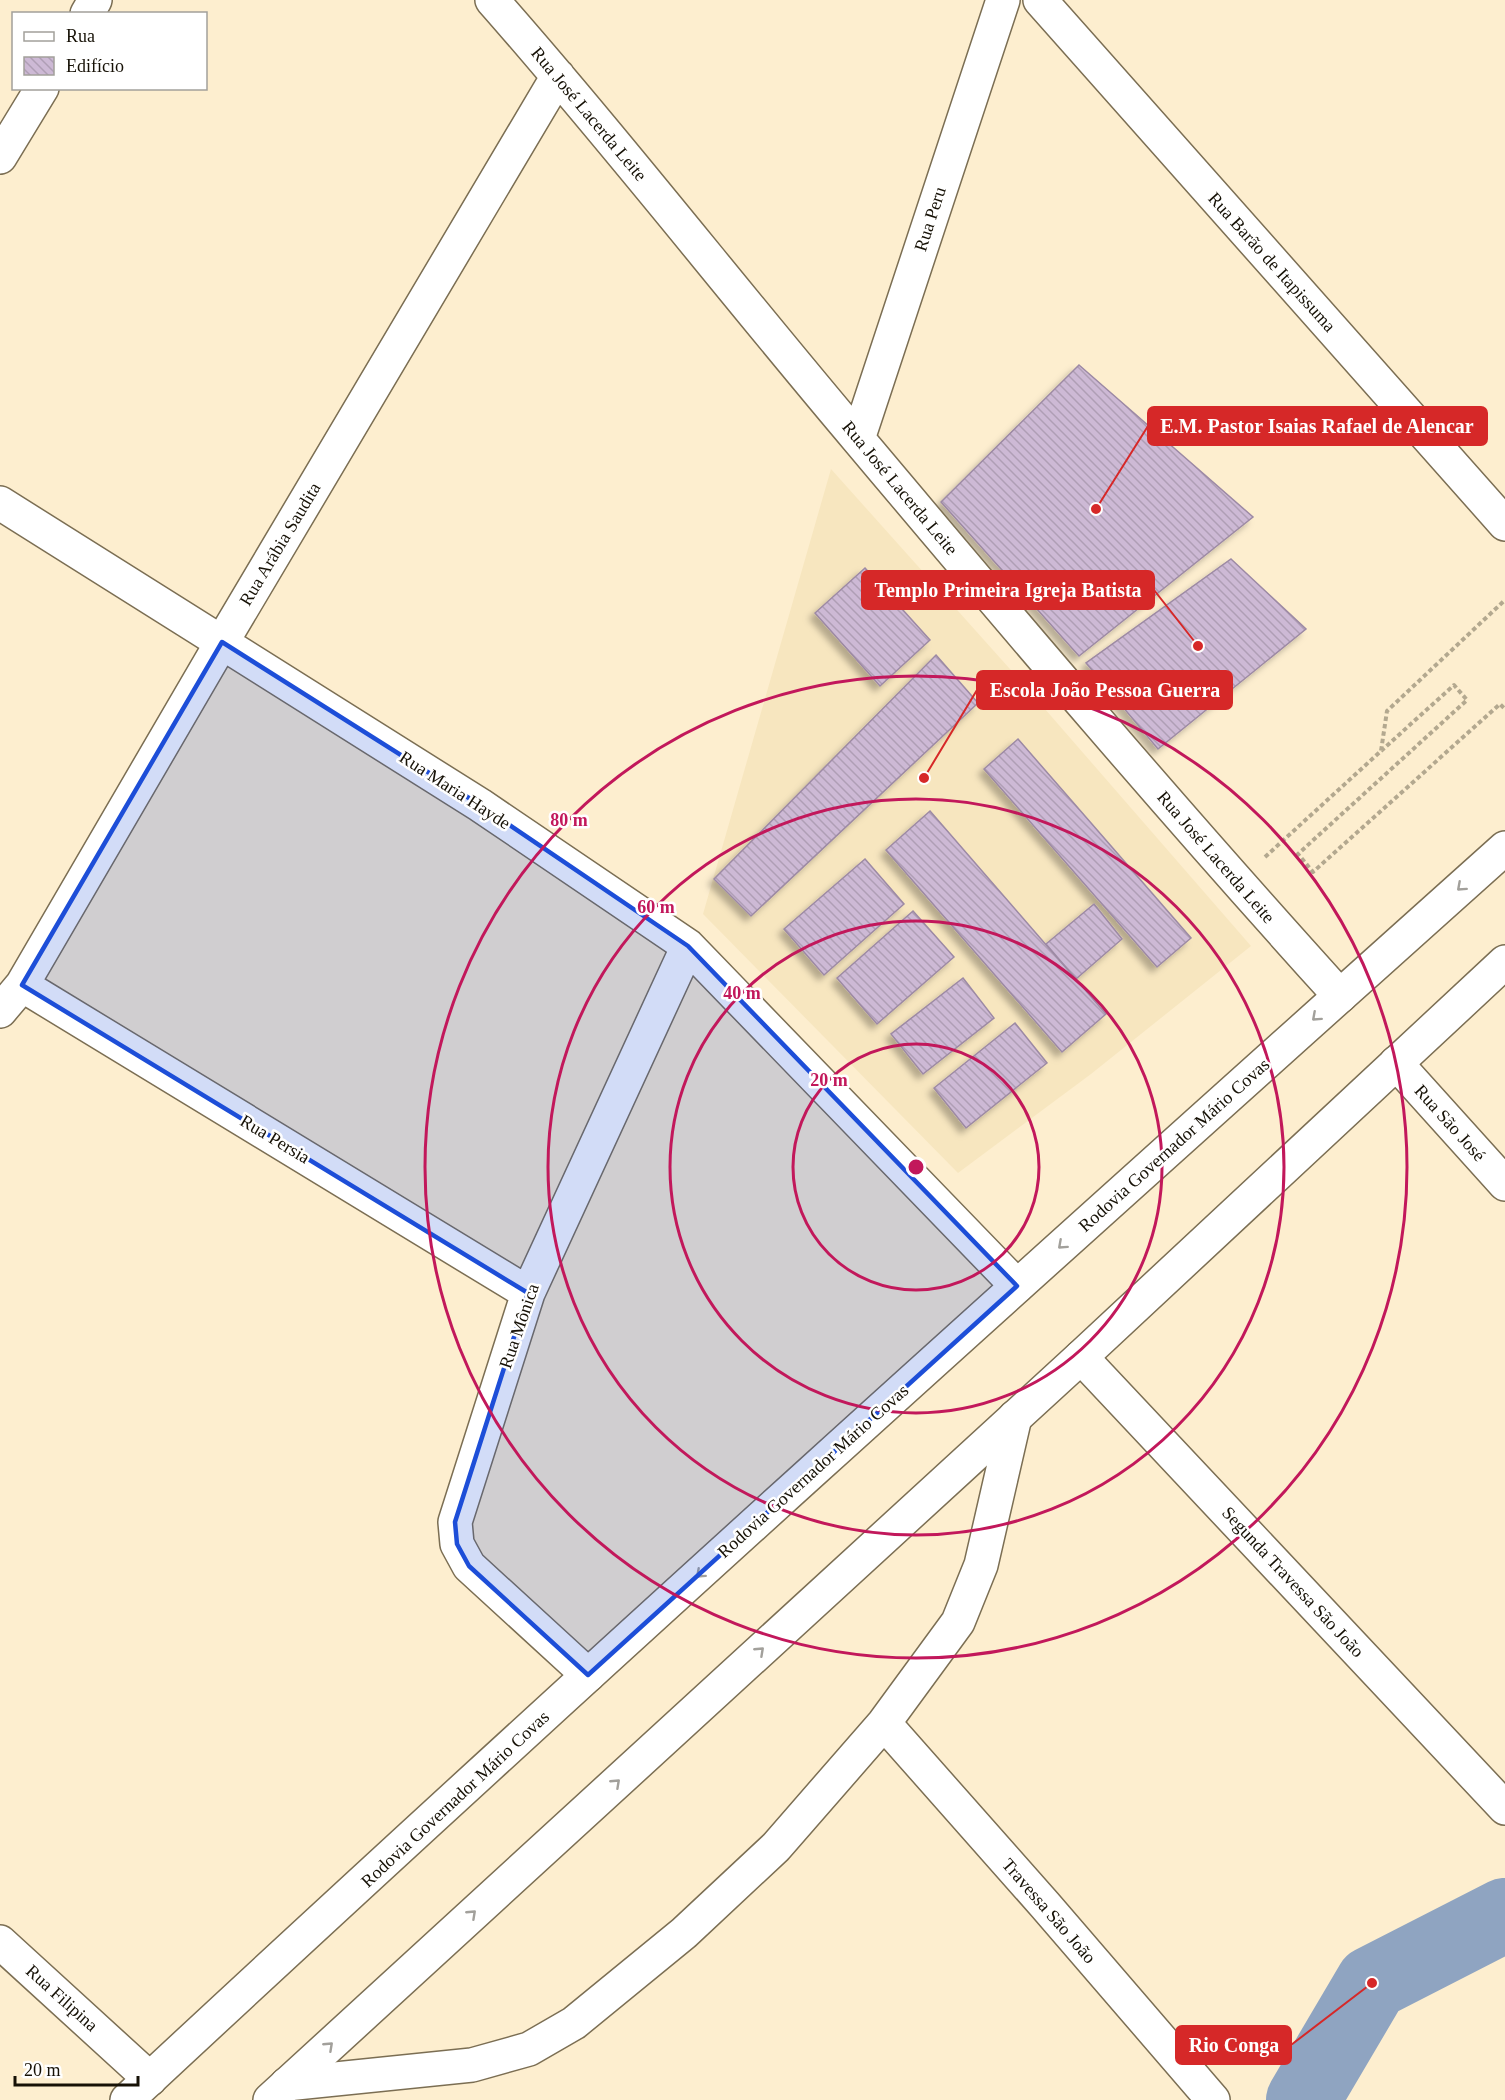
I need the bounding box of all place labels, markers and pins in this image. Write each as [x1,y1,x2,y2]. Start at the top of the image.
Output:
callout: E.M. Pastor Isaias Rafael de Alencar [1148,407,1487,445]
callout: Templo Primeira Igreja Batista [862,571,1154,609]
callout: Escola João Pessoa Guerra [977,671,1232,709]
centre of rings [906,1157,926,1177]
callout: Rio Conga [1176,2026,1291,2064]

